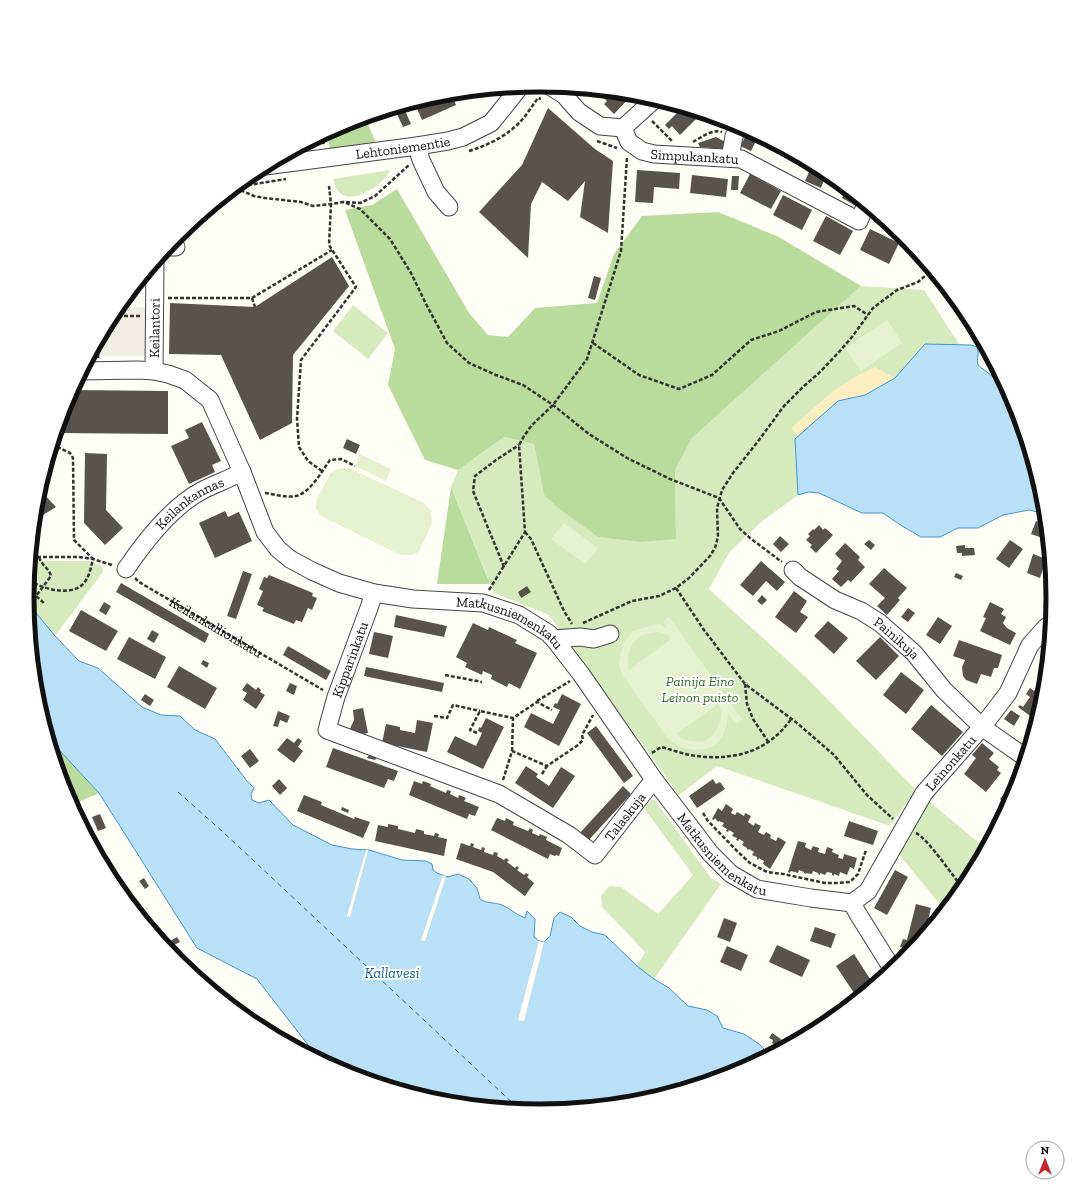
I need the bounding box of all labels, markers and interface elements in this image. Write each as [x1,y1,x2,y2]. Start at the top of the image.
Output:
street label: Lehtoniementie [354,132,452,163]
street label: Simpukankatu [650,145,739,167]
street label: Keilantori [146,298,163,358]
street label: Keilankannas [152,473,226,533]
street label: Keilankallionkatu [166,593,266,661]
street label: Matkusniemenkatu [456,593,567,652]
street label: Painikuja [871,613,924,663]
street label: Kipparinkatu [328,619,372,700]
park label: Painija Eino Leinon puisto [662,673,739,706]
street label: Leinonkatu [921,731,980,794]
street label: Talaskuja [601,789,649,844]
street label: Matkusniemenkatu [674,809,768,899]
water label: Kallavesi [364,964,420,982]
north arrow [1025,1140,1065,1180]
text: N [1041,1144,1050,1157]

